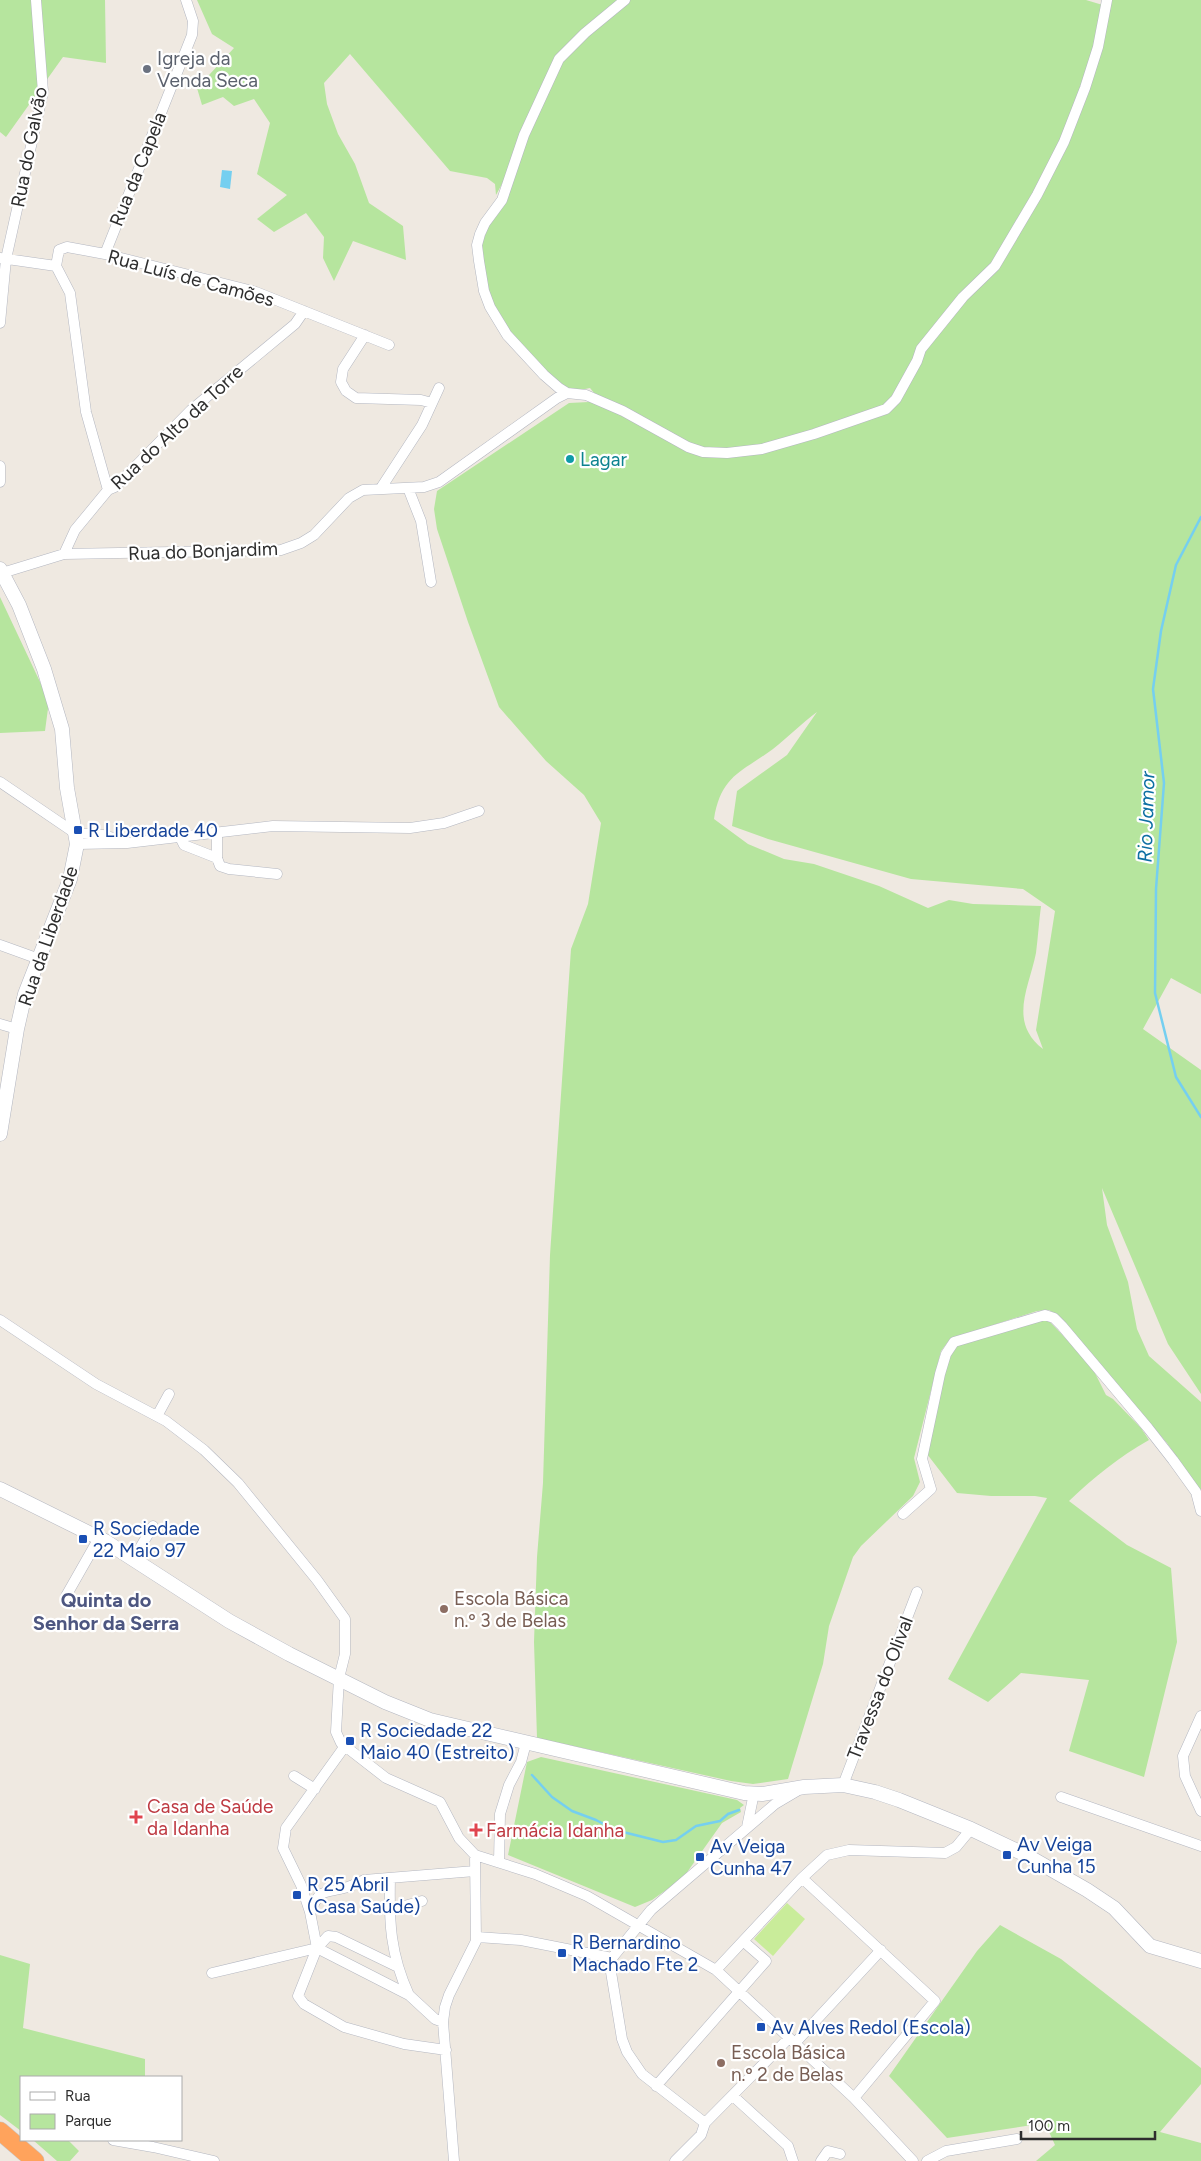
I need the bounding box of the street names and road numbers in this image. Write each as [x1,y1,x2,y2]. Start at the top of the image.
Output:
street label: Rua do Galvão [6,85,52,209]
street label: Rua da Capela [105,108,171,230]
street label: Rua Luís de Camões [105,245,277,311]
street label: Rua do Alto da Torre [106,360,248,494]
street label: Rua do Bonjardim [128,537,278,565]
street label: Rua da Liberdade [13,863,83,1009]
street label: Travessa do Olival [842,1613,918,1763]

